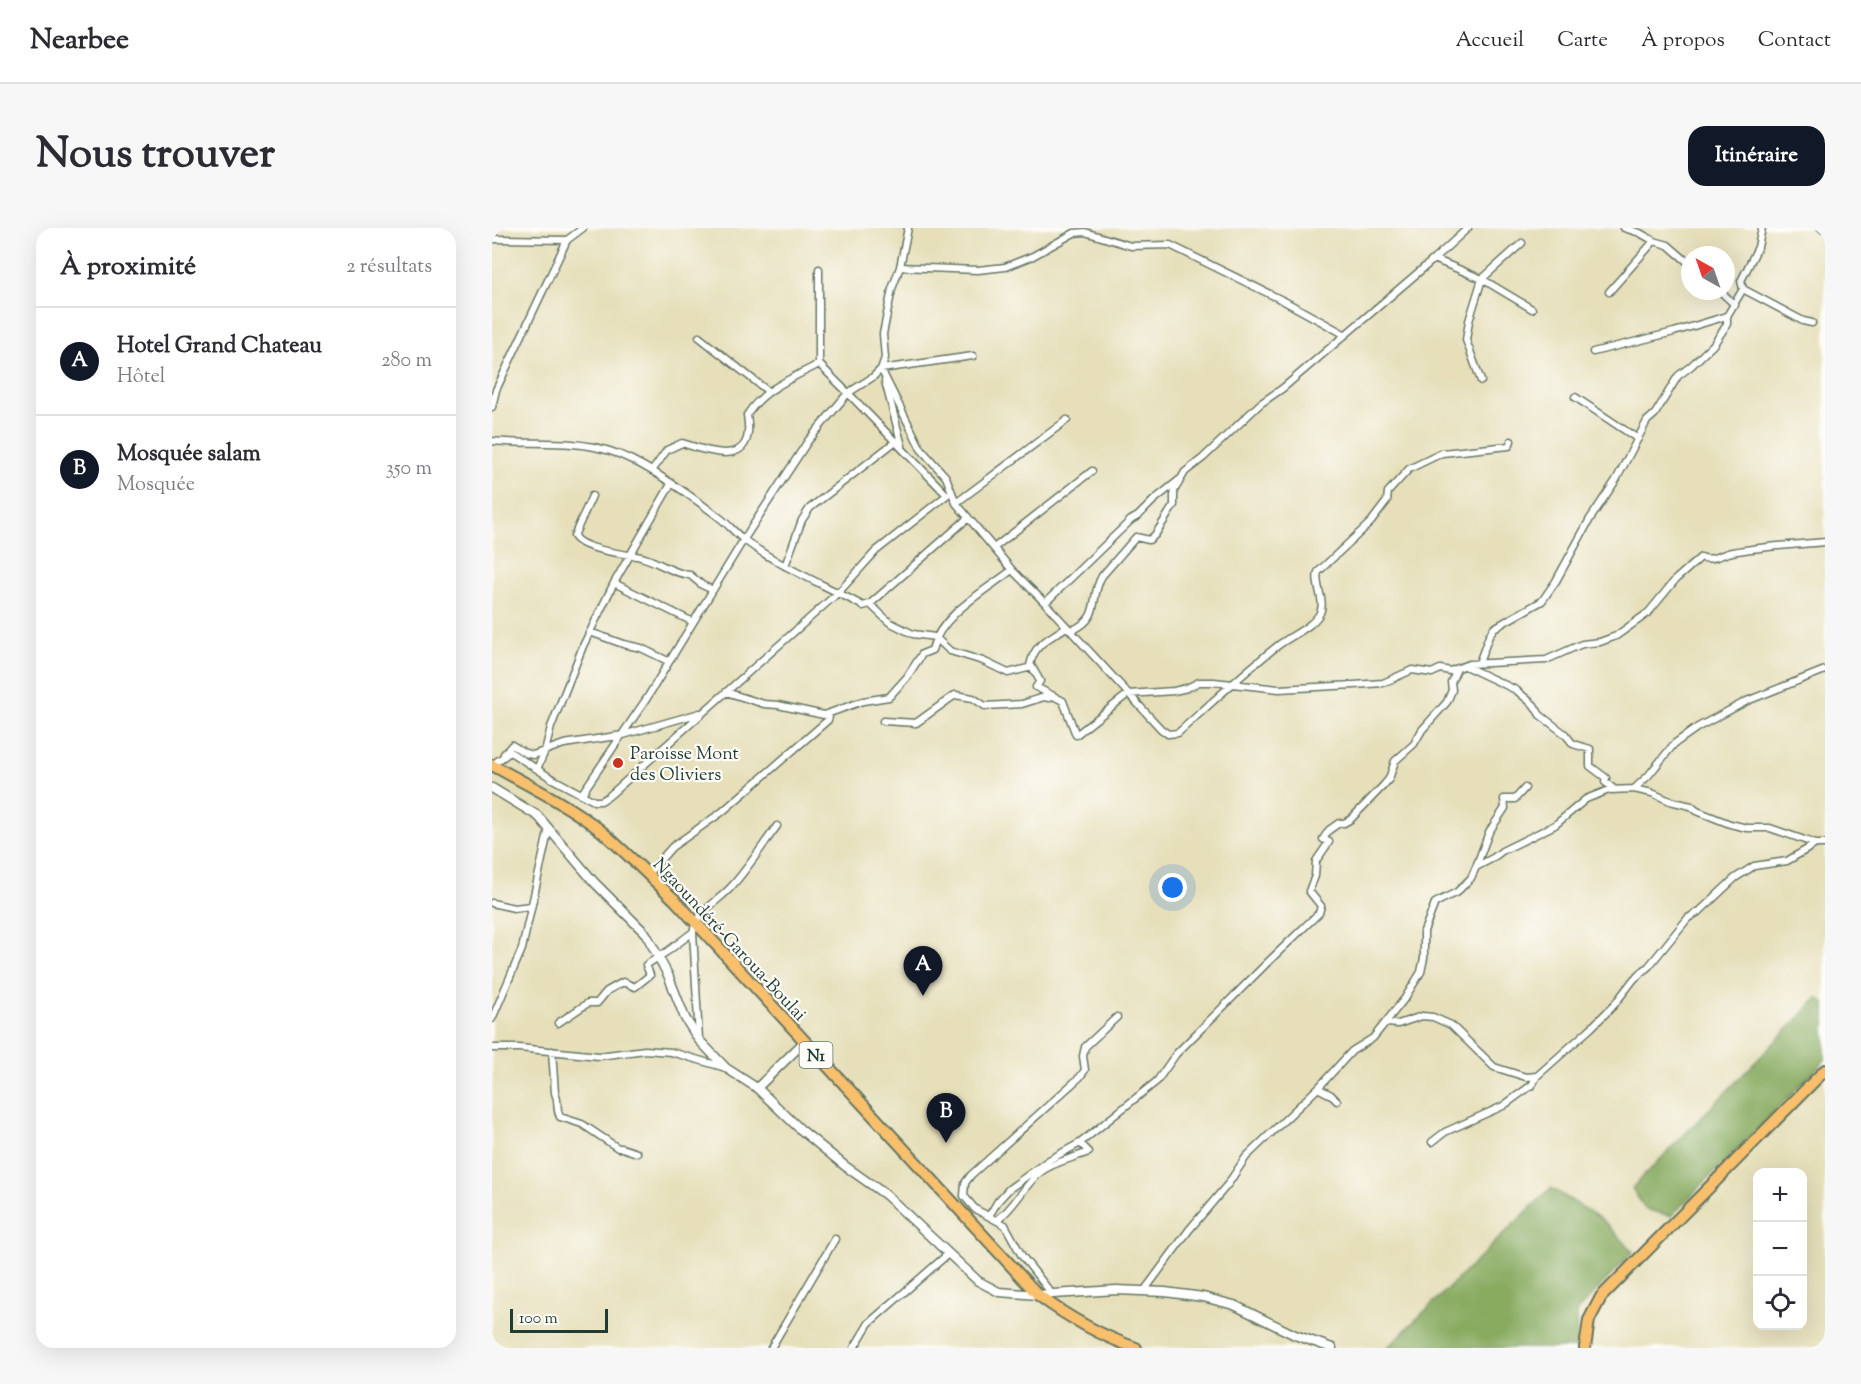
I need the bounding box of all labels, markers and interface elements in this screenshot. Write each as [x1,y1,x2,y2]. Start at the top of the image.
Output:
text: Nearbee [30,21,129,61]
text: Accueil [1456,26,1524,56]
text: Carte [1557,26,1608,56]
text: À propos [1641,26,1725,56]
text: Contact [1758,26,1831,56]
text: Nous trouver [36,126,275,186]
button: Itinéraire [1688,126,1825,186]
north arrow [1681,246,1735,300]
text: À proximité [60,249,196,286]
text: 2 résultats [346,253,432,282]
text: Hotel Grand Chateau [117,331,322,363]
text: A [71,347,88,376]
text: 280 m [381,347,432,376]
text: Hôtel [117,363,165,392]
text: Mosquée salam [117,439,261,471]
text: B [73,455,86,484]
text: 350 m [386,455,432,484]
text: Mosquée [117,471,195,500]
place label: Paroisse Mont des Oliviers [630,742,739,789]
marker: Paroisse Mont des Oliviers [611,756,625,770]
street label: Ngaoundéré-Garoua-Boulai [646,853,811,1028]
your location [1158,873,1187,902]
pin: A [904,946,942,996]
road number: N1 [800,1042,832,1068]
pin: B [926,1094,966,1143]
map controls [1753,1168,1807,1330]
button: + [1753,1168,1807,1222]
button: − [1753,1222,1807,1276]
button: locate [1753,1276,1807,1330]
scale bar [510,1306,608,1334]
text: 100 m [519,1308,558,1331]

